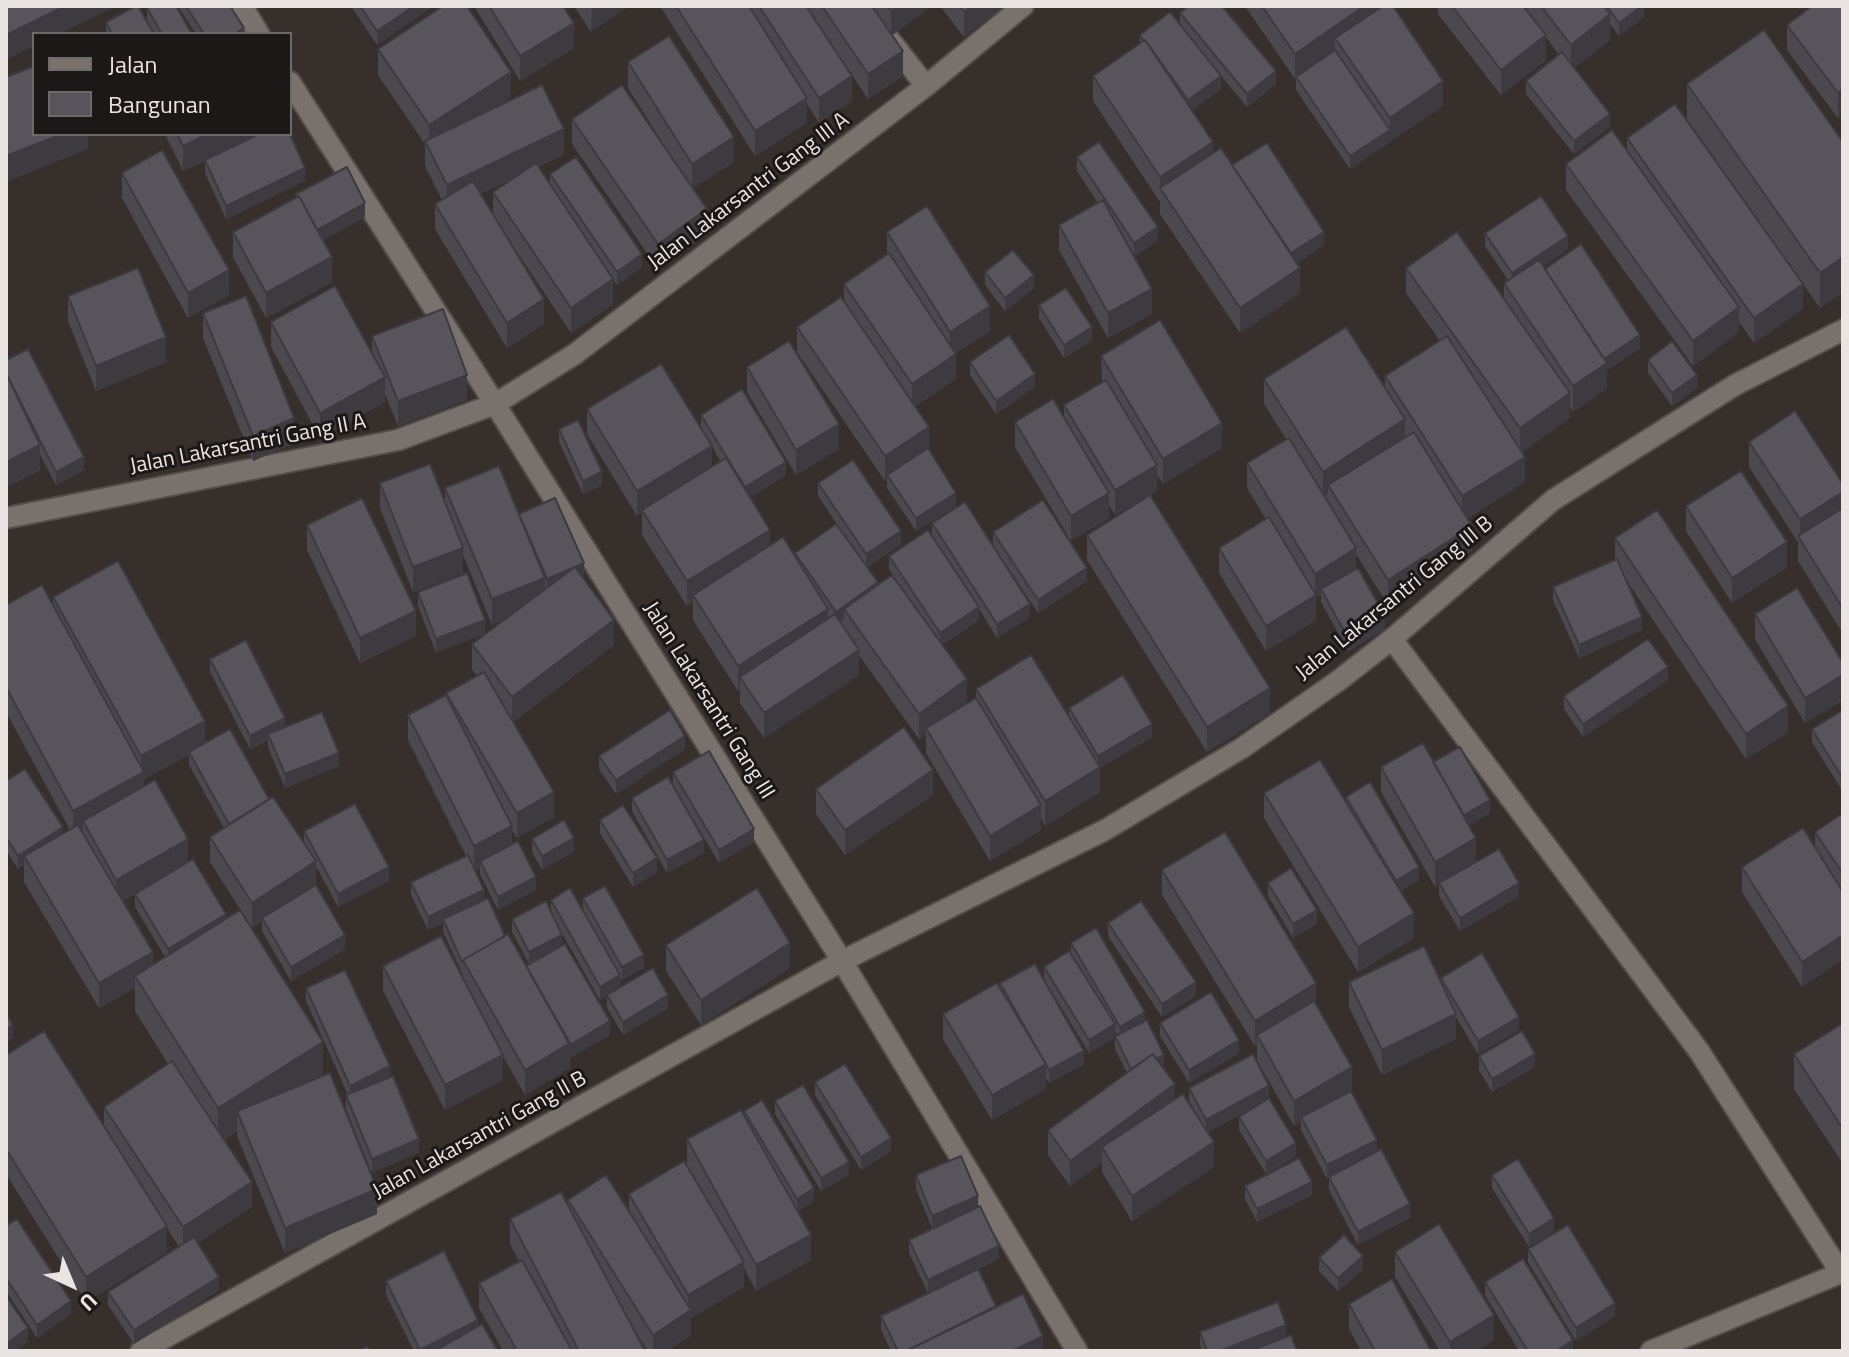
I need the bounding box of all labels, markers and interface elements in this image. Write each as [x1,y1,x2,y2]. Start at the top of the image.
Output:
legend [32,32,292,136]
text: Jalan [108,46,157,82]
text: Bangunan [108,86,211,122]
street label: Jalan Lakarsantri Gang III A [643,108,855,276]
street label: Jalan Lakarsantri Gang II A [128,409,368,481]
street label: Jalan Lakarsantri Gang III B [1291,511,1499,687]
street label: Jalan Lakarsantri Gang III [637,598,779,804]
street label: Jalan Lakarsantri Gang II B [368,1066,592,1206]
north arrow [32,1245,112,1325]
text: U [72,1285,106,1319]

